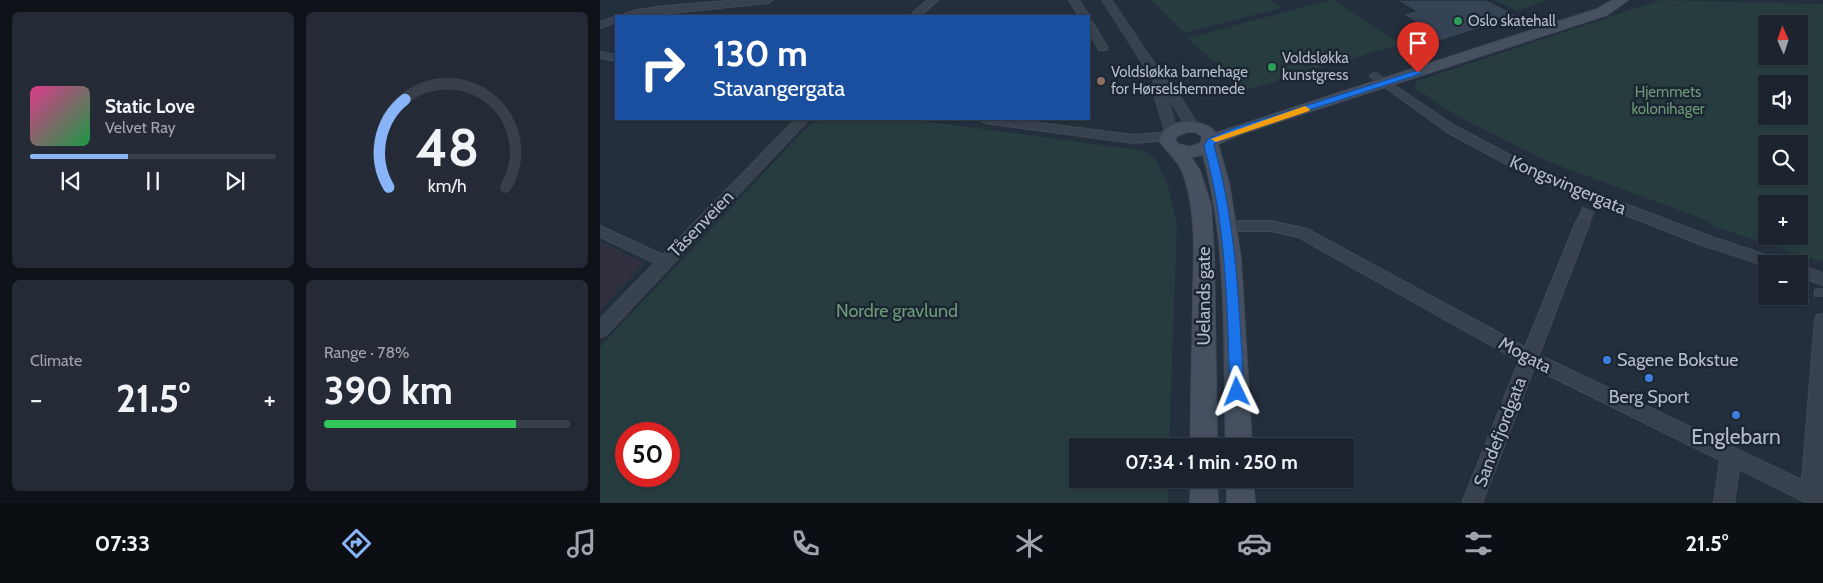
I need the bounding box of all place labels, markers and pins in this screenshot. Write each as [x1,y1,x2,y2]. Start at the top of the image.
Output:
place label: Oslo skatehall [1468,12,1556,30]
marker: Oslo skatehall [1452,15,1464,27]
pin [1397,22,1439,73]
place label: Voldsløkka kunstgress [1282,49,1350,84]
marker: Voldsløkka kunstgress [1266,61,1278,73]
place label: Voldsløkka barnehage for Hørselshemmede [1111,63,1248,98]
marker: Voldsløkka barnehage for Hørselshemmede [1095,75,1107,87]
place label: Sagene Bokstue [1617,349,1739,371]
marker: Sagene Bokstue [1601,354,1613,366]
marker: Berg Sport [1643,372,1655,384]
place label: Berg Sport [1609,386,1689,408]
marker: Englebarn [1730,409,1742,421]
place label: Englebarn [1691,424,1781,449]

